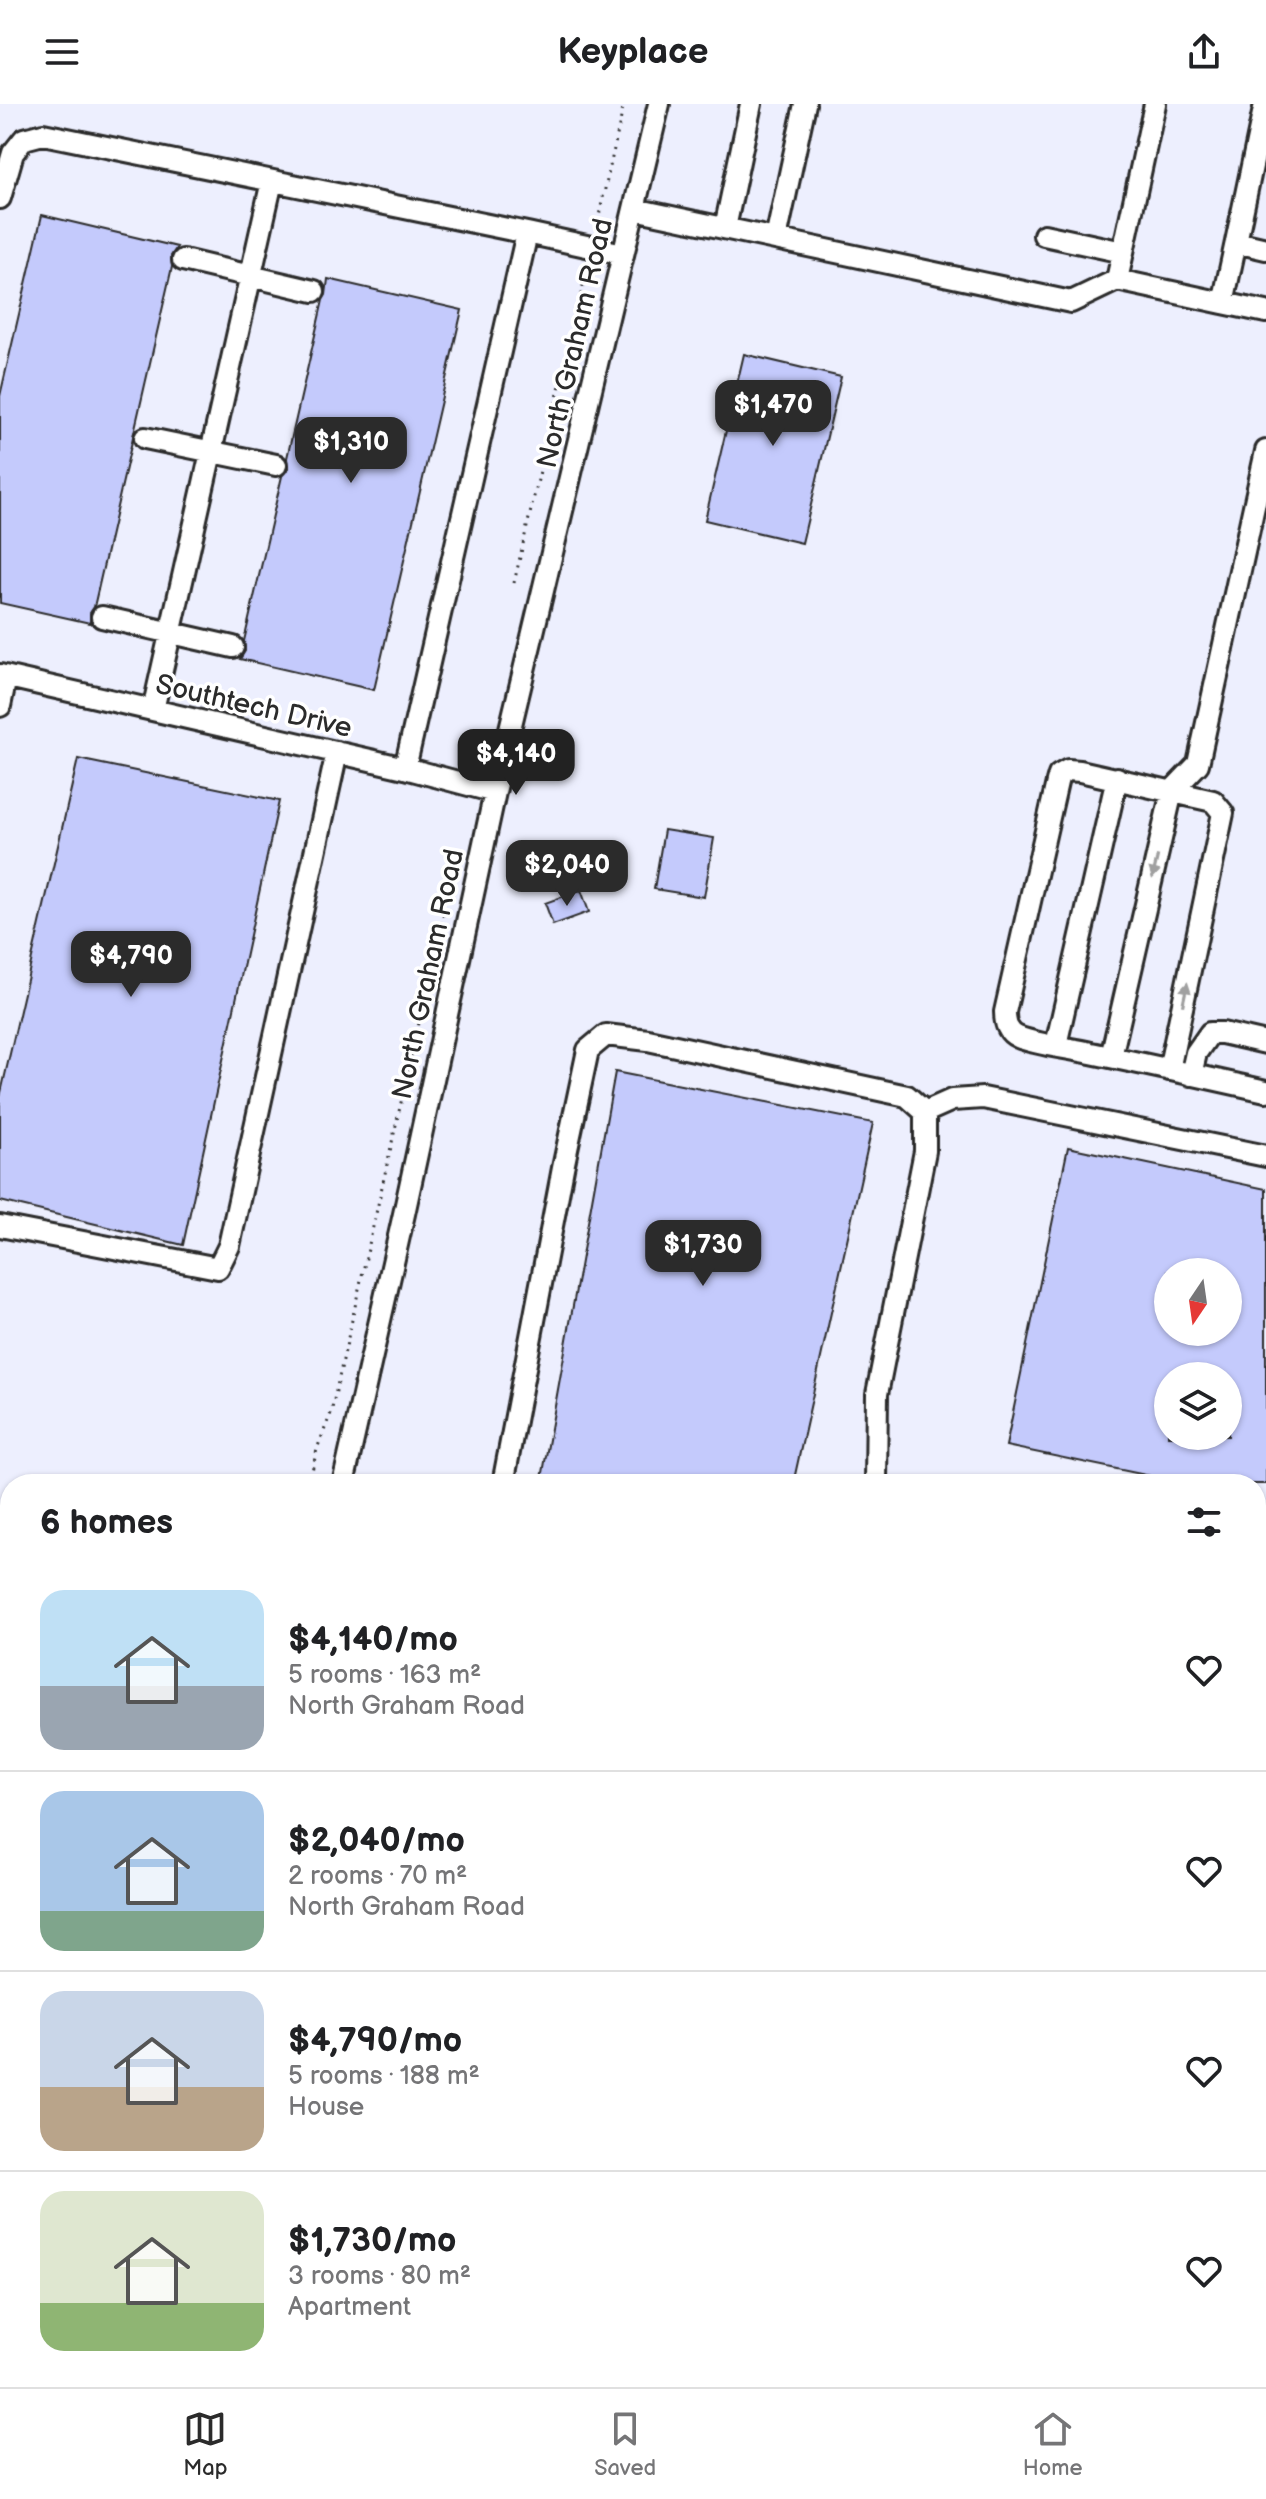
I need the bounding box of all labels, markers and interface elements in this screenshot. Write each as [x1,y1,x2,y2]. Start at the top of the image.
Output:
icon: menu [40,30,84,74]
icon: share [1182,30,1226,74]
text: Keyplace [558,31,708,74]
street label: North Graham Road [531,215,620,471]
pin: $1,470 [708,380,838,448]
text: $1,470 [733,390,813,421]
pin: $1,310 [286,417,416,485]
text: $1,310 [313,427,389,458]
street label: Southtech Drive [152,668,355,745]
pin: $4,140 [451,729,581,797]
text: $4,140 [476,739,556,770]
pin: $2,040 [502,840,632,908]
street label: North Graham Road [386,846,471,1103]
text: $2,040 [524,850,610,881]
one-way arrow [1148,855,1161,880]
pin: $4,790 [66,931,196,999]
text: $4,790 [89,941,173,972]
one-way arrow [1179,981,1192,1006]
pin: $1,730 [638,1220,768,1288]
text: $1,730 [663,1230,743,1261]
north arrow [1154,1258,1242,1346]
map controls [1154,1258,1242,1450]
button: layers [1154,1362,1242,1450]
icon: filters [1182,1500,1226,1544]
text: 6 homes [40,1502,173,1543]
text: $4,140/mo [288,1619,458,1660]
icon: home [104,1622,200,1718]
icon: heart [1182,1648,1226,1692]
text: 5 rooms · 163 m² [288,1660,481,1691]
text: North Graham Road [288,1691,525,1722]
text: $2,040/mo [288,1820,465,1861]
icon: home [104,1823,200,1919]
icon: heart [1182,1849,1226,1893]
text: 2 rooms · 70 m² [288,1861,467,1892]
text: North Graham Road [288,1892,525,1923]
text: $4,790/mo [288,2020,462,2061]
icon: home [104,2023,200,2119]
icon: heart [1182,2049,1226,2093]
text: 5 rooms · 188 m² [288,2061,480,2092]
text: House [288,2092,364,2123]
text: $1,730/mo [288,2220,456,2261]
icon: home [104,2223,200,2319]
icon: heart [1182,2249,1226,2293]
text: 3 rooms · 80 m² [288,2261,471,2292]
text: Apartment [288,2292,411,2323]
tab: Map [183,2407,228,2482]
tab: Saved [594,2407,656,2482]
tab: Home [1023,2407,1083,2482]

